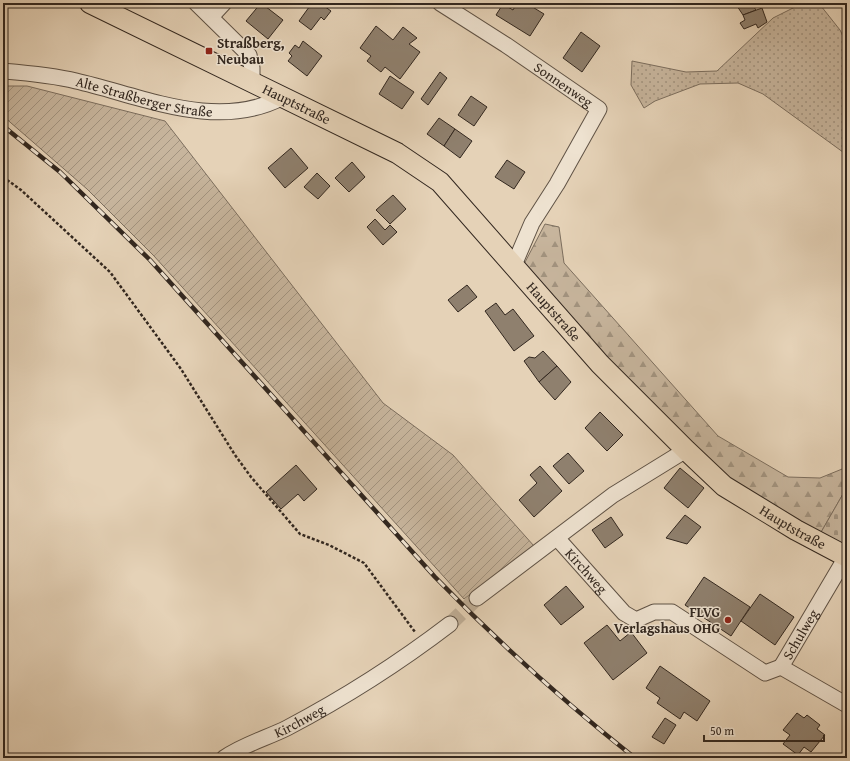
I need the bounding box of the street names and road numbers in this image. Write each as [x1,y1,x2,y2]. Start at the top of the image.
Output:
street label: Sonnenweg [530,57,597,112]
street label: Alte Straßberger Straße [74,71,214,122]
street label: Hauptstraße [259,79,334,129]
street label: Hauptstraße [522,277,586,346]
street label: Hauptstraße [756,500,830,554]
street label: Kirchweg [561,544,612,598]
street label: Schulweg [778,605,823,663]
street label: Kirchweg [271,699,328,743]

